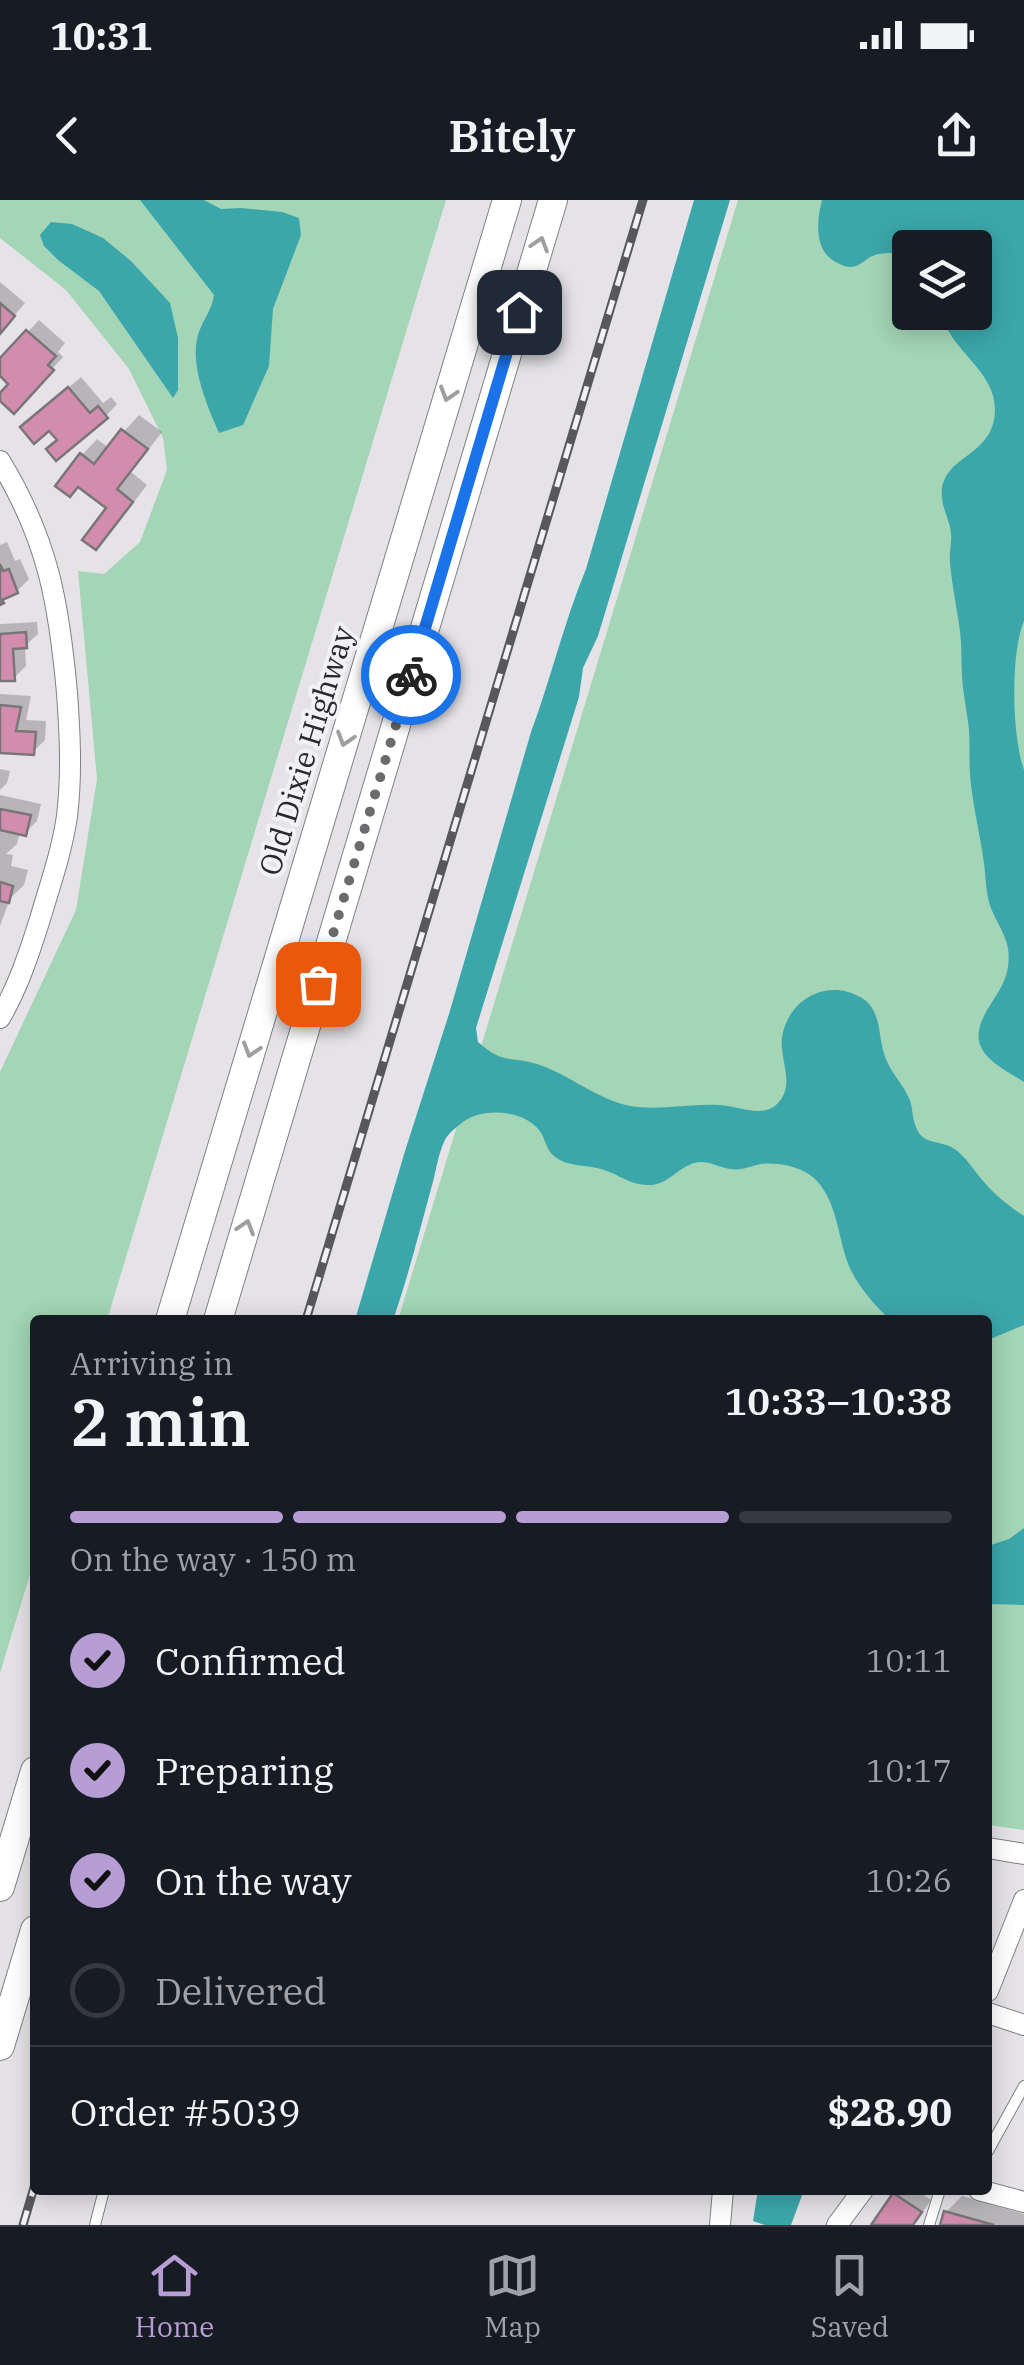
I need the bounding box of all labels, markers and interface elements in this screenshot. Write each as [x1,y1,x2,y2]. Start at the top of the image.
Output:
text: 10:31 [50,11,153,60]
text: Bitely [448,106,576,164]
icon: back [40,108,95,163]
icon: share [929,108,984,163]
map controls [892,230,992,330]
button: layers [892,230,992,330]
one-way arrow [528,237,549,254]
pin [477,270,562,355]
icon: home [492,285,547,340]
one-way arrow [439,385,460,402]
street label: Old Dixie Highway [249,621,362,880]
courier [361,625,461,725]
icon: bike [384,648,439,703]
one-way arrow [336,730,357,747]
pin [276,942,361,1027]
icon: bag [291,957,346,1012]
one-way arrow [243,1041,263,1058]
one-way arrow [234,1219,255,1236]
text: Arriving in [70,1342,233,1384]
text: 10:33–10:38 [725,1376,952,1425]
text: 2 min [70,1379,251,1464]
text: On the way · 150 m [70,1538,356,1580]
icon: check [70,1633,125,1688]
text: Confirmed [155,1636,346,1685]
text: 10:11 [866,1639,952,1681]
icon: check [70,1743,125,1798]
text: Preparing [155,1746,334,1795]
text: 10:17 [866,1749,952,1791]
icon: check [70,1853,125,1908]
text: On the way [155,1856,352,1905]
text: 10:26 [866,1859,952,1901]
text: Delivered [155,1966,327,2015]
text: Order #5039 [70,2087,301,2136]
text: $28.90 [827,2087,952,2136]
tab: Home [135,2248,214,2345]
tab: Map [484,2248,541,2345]
tab: Saved [811,2248,889,2345]

